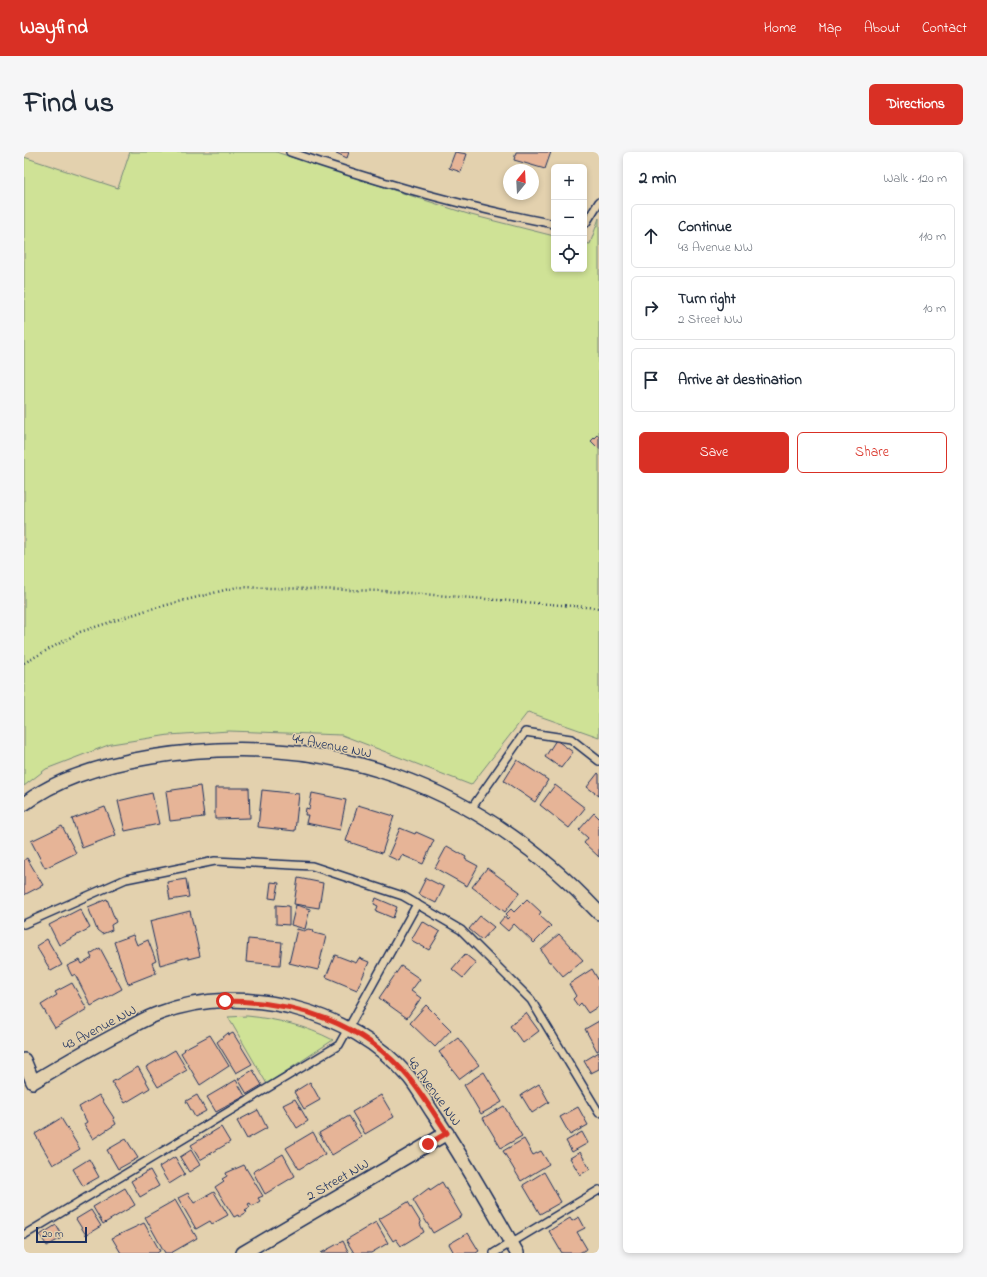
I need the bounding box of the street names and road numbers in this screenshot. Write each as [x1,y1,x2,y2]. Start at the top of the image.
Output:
street label: 44 Avenue NW [290,728,373,765]
street label: 43 Avenue NW [59,1000,140,1057]
street label: 43 Avenue NW [402,1053,466,1131]
street label: 2 Street NW [302,1154,373,1207]

